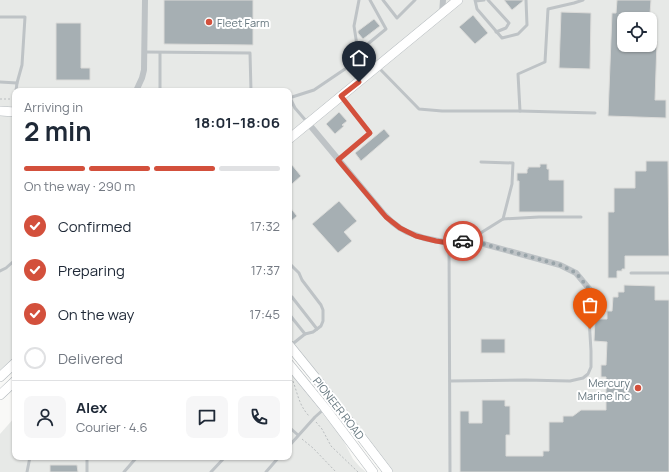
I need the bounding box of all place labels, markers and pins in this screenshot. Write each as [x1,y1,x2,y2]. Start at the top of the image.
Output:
place label: Fleet Farm [217,15,269,30]
marker: Fleet Farm [204,17,214,27]
pin [342,41,376,82]
pin [573,288,607,329]
place label: Mercury Marine Inc [578,375,630,403]
marker: Mercury Marine Inc [633,383,643,393]

